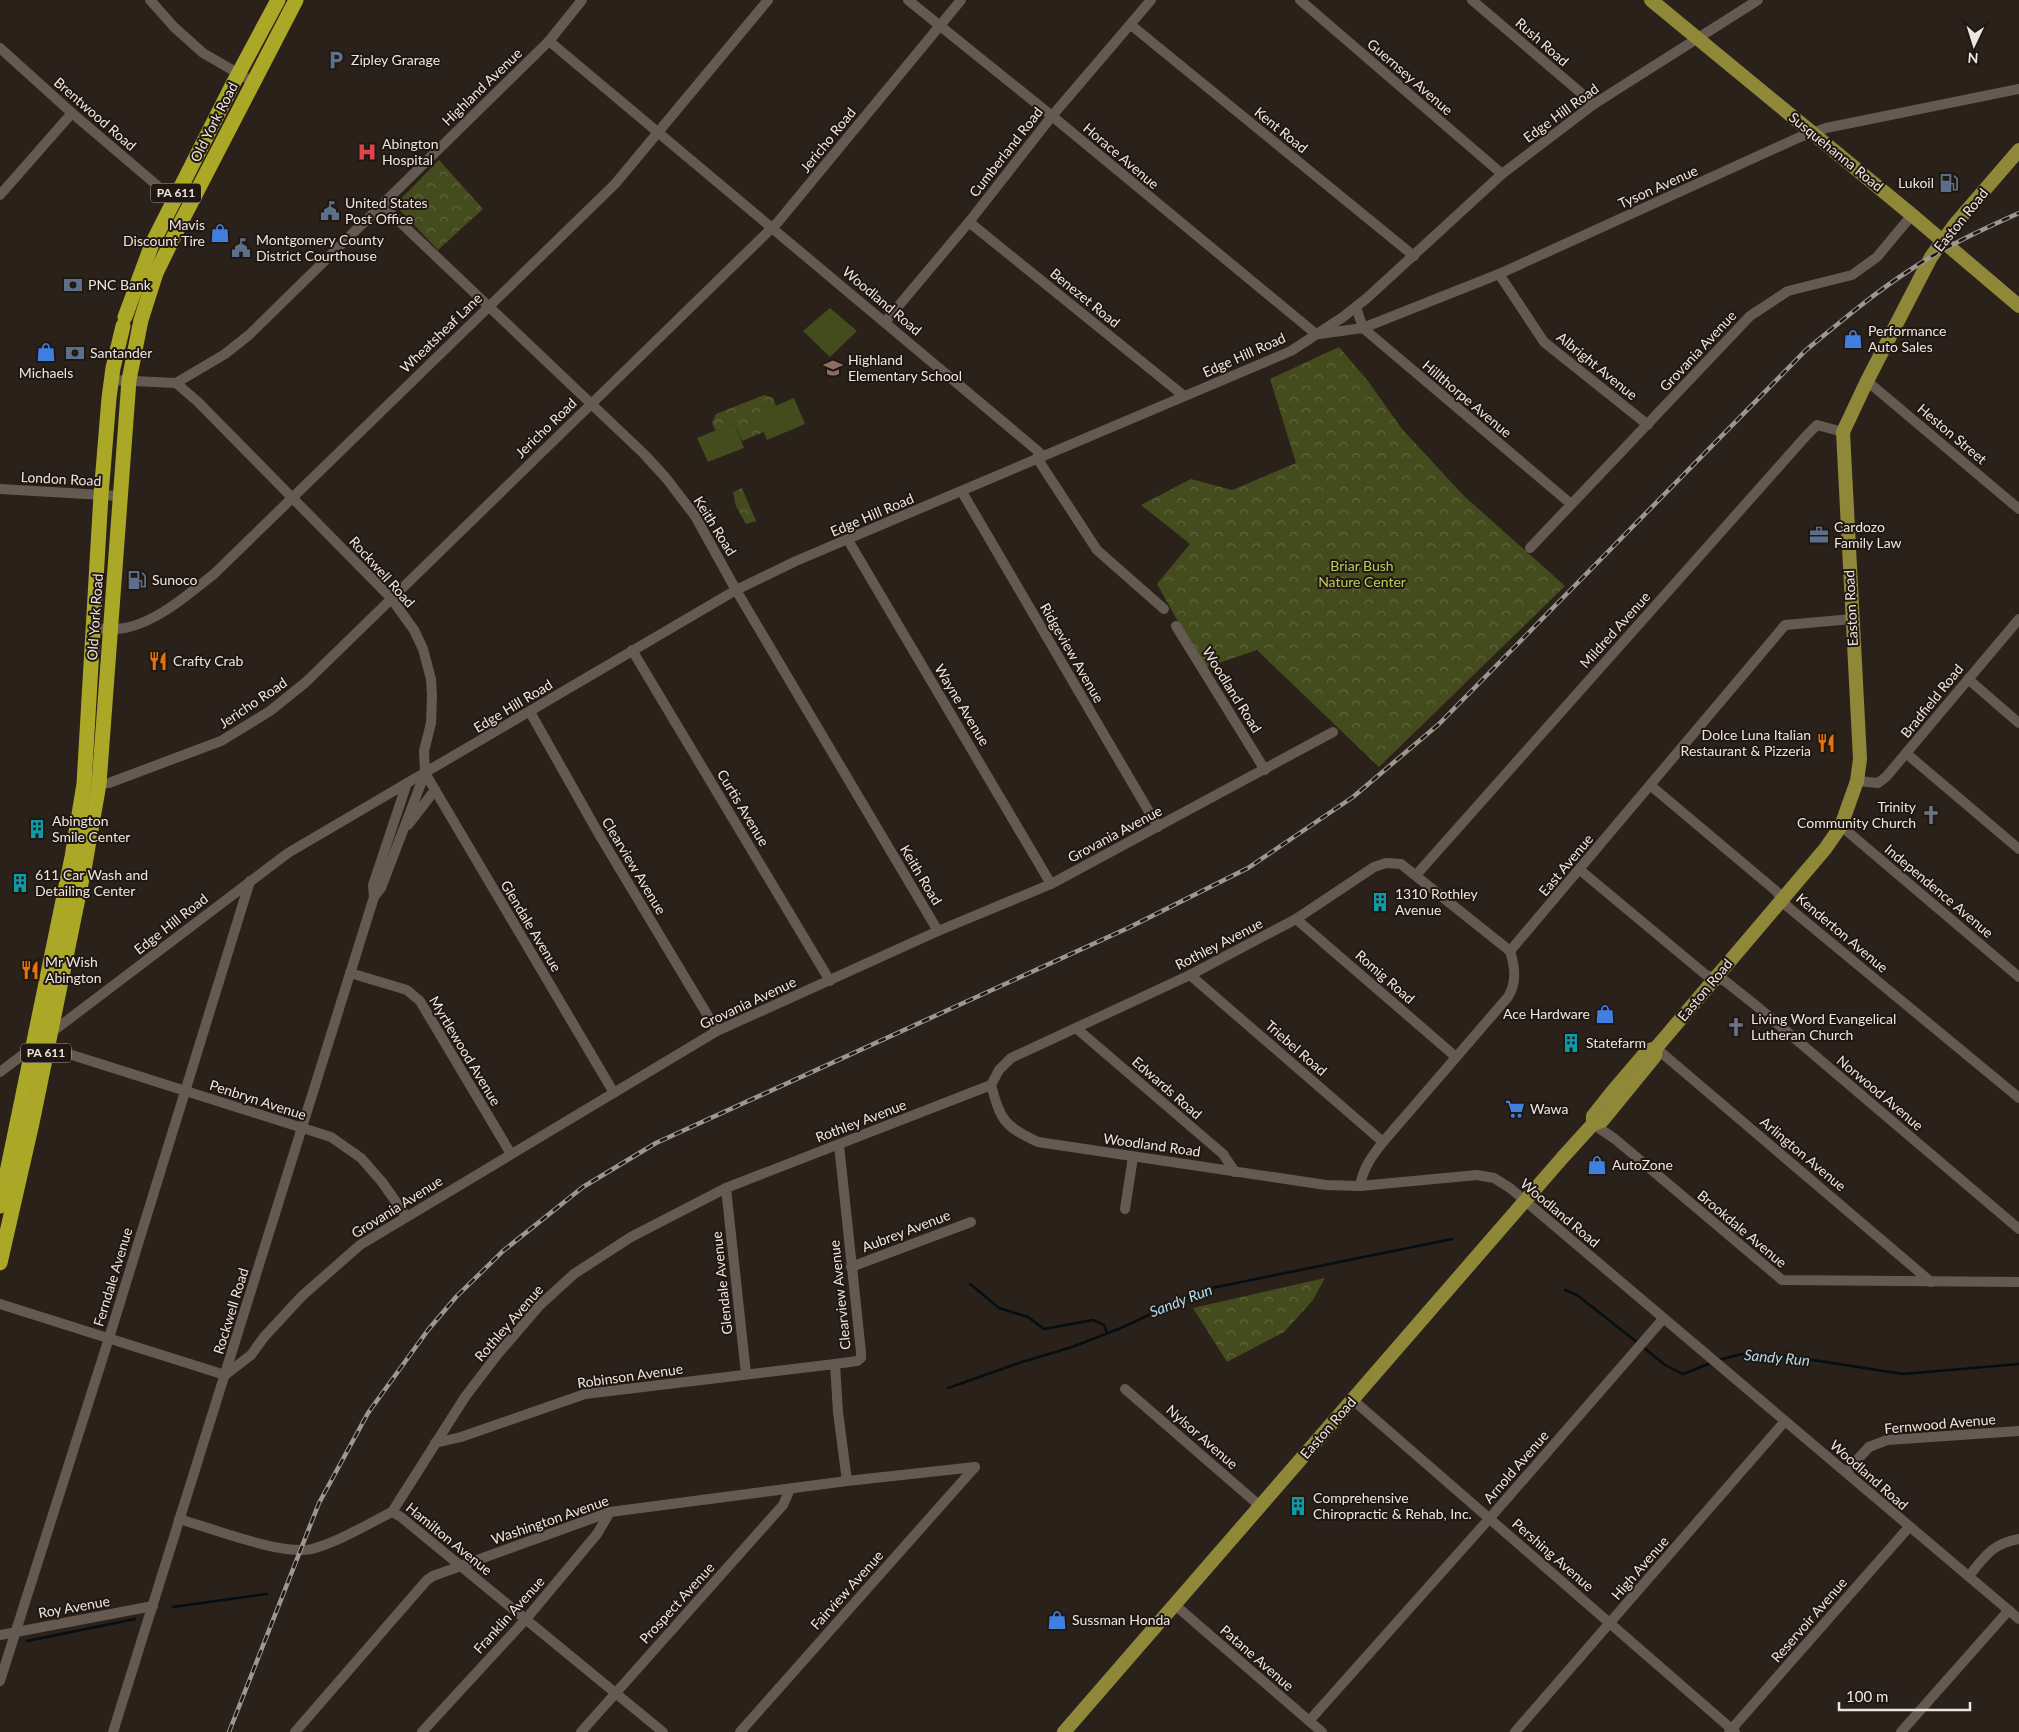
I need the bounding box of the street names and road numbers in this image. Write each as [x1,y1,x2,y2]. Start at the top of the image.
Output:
street label: Rush Road [1512,14,1572,69]
street label: Guernsey Avenue [1364,35,1457,118]
street label: Highland Avenue [438,44,525,129]
street label: Brentwood Road [51,73,140,154]
street label: Old York Road [186,79,241,165]
street label: Edge Hill Road [1520,80,1602,146]
street label: Cumberland Road [965,103,1046,200]
street label: Kent Road [1251,103,1311,156]
street label: Jericho Road [796,104,859,176]
street label: Susquehanna Road [1786,108,1887,195]
street label: Horace Avenue [1080,119,1163,192]
street label: Tyson Avenue [1615,161,1700,212]
road number: PA 611 [151,184,201,202]
street label: Easton Road [1930,185,1991,255]
street label: Woodland Road [839,263,925,339]
street label: Benezet Road [1047,264,1124,331]
street label: Wheatsheaf Lane [396,289,485,376]
street label: Grovania Avenue [1656,307,1739,395]
street label: Albright Avenue [1554,328,1641,403]
street label: Edge Hill Road [1200,329,1288,380]
street label: Hillthorpe Avenue [1419,356,1515,441]
street label: Jericho Road [511,394,580,461]
street label: Heston Street [1914,400,1990,467]
street label: London Road [20,468,102,489]
street label: Edge Hill Road [828,489,916,540]
street label: Keith Road [690,493,740,559]
street label: Rockwell Road [346,533,419,611]
street label: Easton Road [1840,569,1861,647]
street label: Old York Road [83,573,106,661]
street label: Mildred Avenue [1576,588,1653,671]
street label: Ridgeview Avenue [1037,600,1108,706]
street label: Woodland Road [1199,644,1266,736]
street label: Bradfield Road [1897,660,1966,741]
street label: Wayne Avenue [931,661,994,749]
street label: Jericho Road [215,674,290,732]
street label: Edge Hill Road [470,675,555,736]
street label: Curtis Avenue [714,766,773,849]
street label: Grovania Avenue [1065,802,1165,866]
street label: Clearview Avenue [599,814,670,917]
street label: East Avenue [1535,830,1596,899]
street label: Independence Avenue [1882,840,1997,941]
street label: Keith Road [897,842,946,908]
street label: Glendale Avenue [497,877,565,975]
street label: Kenderton Avenue [1793,889,1892,976]
street label: Edge Hill Road [130,890,211,958]
street label: Rothley Avenue [1172,914,1265,973]
street label: Romig Road [1352,946,1418,1007]
street label: Easton Road [1674,955,1736,1024]
street label: Grovania Avenue [697,973,799,1032]
street label: Myrtlewood Avenue [426,993,505,1109]
street label: Triebel Road [1262,1016,1330,1079]
road number: PA 611 [21,1044,71,1062]
street label: Norwood Avenue [1834,1052,1927,1134]
street label: Edwards Road [1129,1053,1206,1123]
street label: Penbryn Avenue [208,1076,309,1123]
street label: Rothley Avenue [813,1095,909,1146]
street label: Arlington Avenue [1757,1113,1850,1194]
street label: Woodland Road [1102,1129,1202,1160]
street label: Grovania Avenue [348,1172,445,1241]
street label: Woodland Road [1517,1175,1603,1251]
street label: Brookdale Avenue [1694,1186,1790,1271]
street label: Aubrey Avenue [859,1206,952,1255]
street label: Ferndale Avenue [89,1225,136,1328]
street label: Glendale Avenue [708,1231,735,1335]
street label: Clearview Avenue [825,1239,854,1351]
street label: Rockwell Road [209,1266,252,1356]
street label: Rothley Avenue [471,1281,546,1364]
street label: Robinson Avenue [576,1360,684,1391]
street label: Easton Road [1296,1393,1359,1462]
street label: Nylsor Avenue [1163,1401,1242,1472]
street label: Fernwood Avenue [1884,1410,1996,1437]
street label: Arnold Avenue [1479,1427,1552,1507]
street label: Woodland Road [1827,1436,1912,1513]
street label: Washington Avenue [489,1491,611,1548]
street label: Hamilton Avenue [403,1499,496,1579]
street label: Pershing Avenue [1509,1515,1598,1595]
street label: High Avenue [1607,1532,1672,1603]
street label: Fairview Avenue [807,1547,887,1633]
street label: Prospect Avenue [636,1559,718,1647]
street label: Franklin Avenue [469,1573,548,1657]
street label: Reservoir Avenue [1767,1574,1850,1666]
street label: Roy Avenue [37,1592,111,1621]
street label: Patane Avenue [1217,1621,1298,1694]

